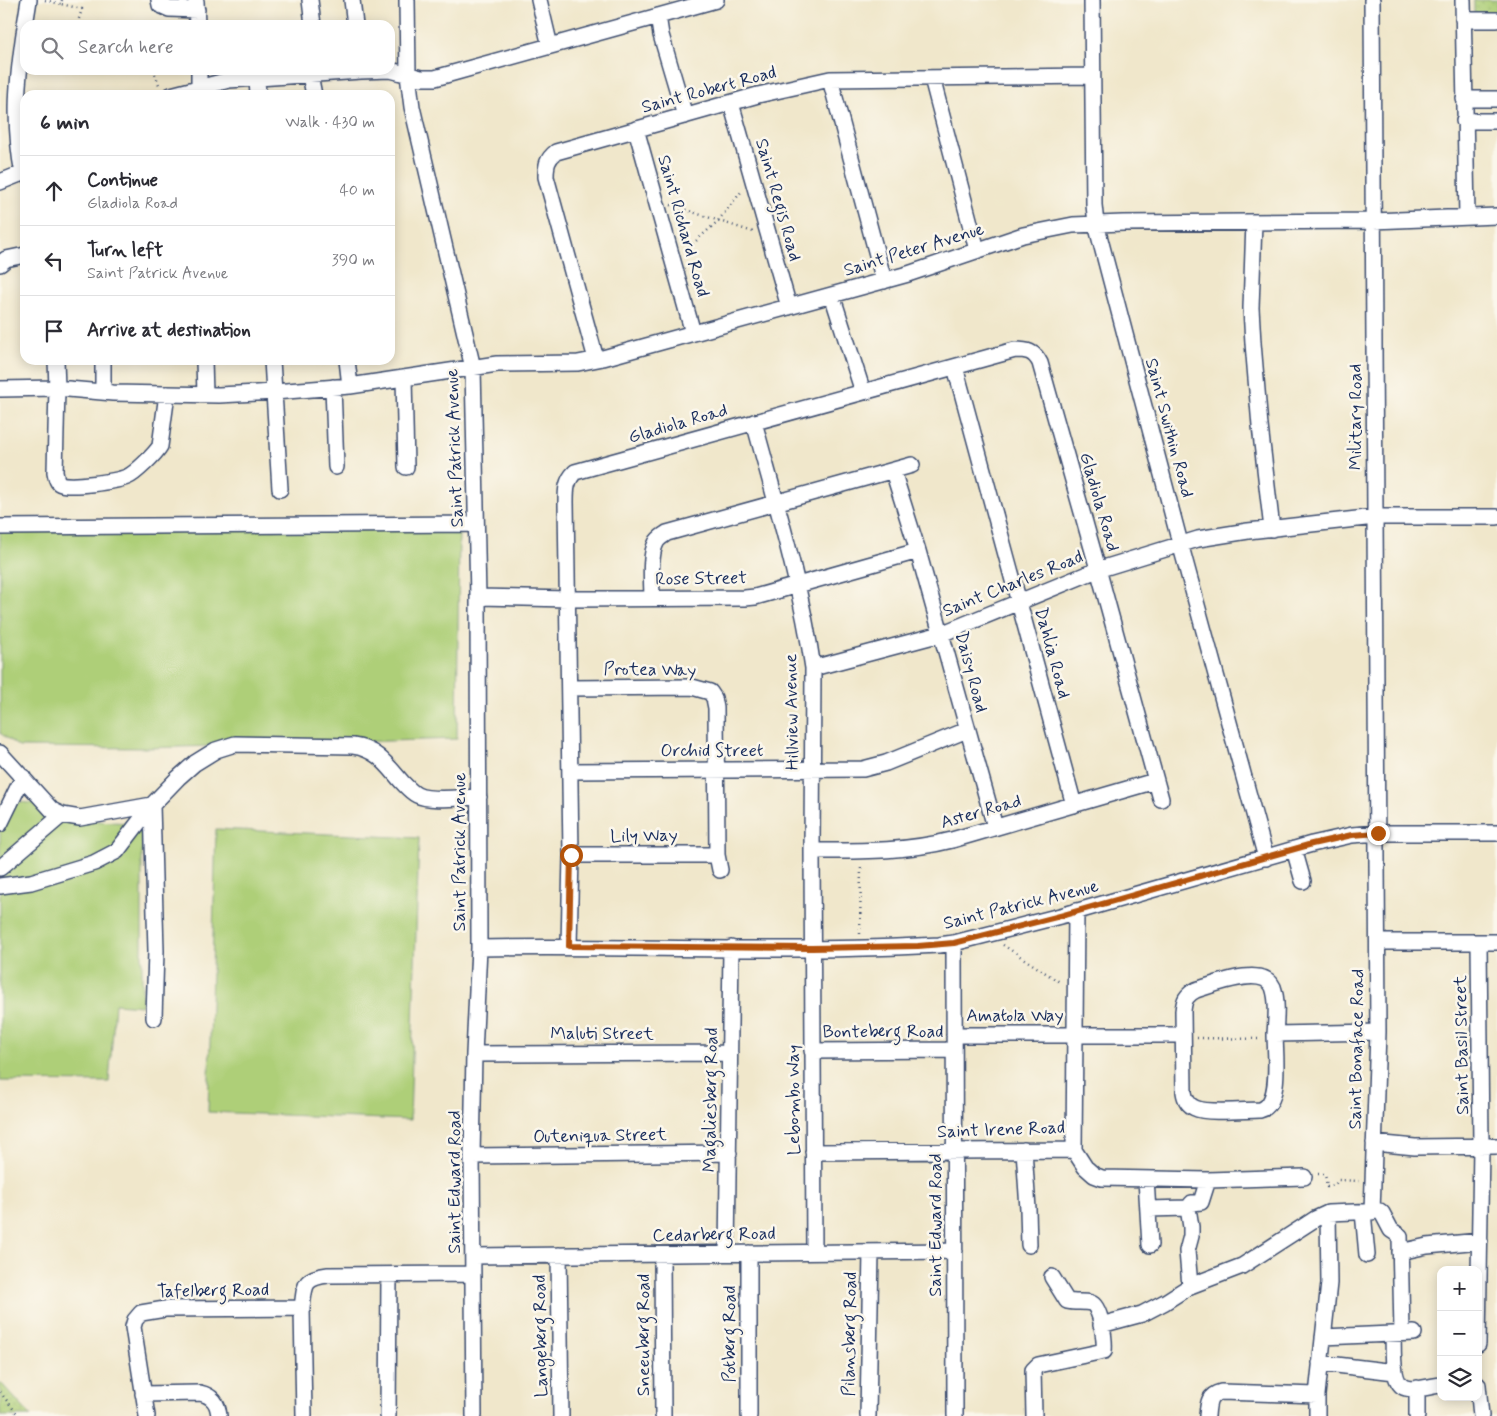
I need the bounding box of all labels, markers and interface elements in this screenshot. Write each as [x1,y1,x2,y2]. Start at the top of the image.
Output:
search box [20,20,395,75]
icon: search [38,34,66,62]
text: Search here [78,35,174,60]
street label: Saint Robert Road [639,60,779,120]
text: 6 min [40,109,90,137]
text: Walk · 430 m [285,112,375,133]
street label: Saint Regis Road [747,136,807,265]
street label: Saint Richard Road [651,152,715,300]
text: Continue [87,168,158,193]
icon: ahead [40,177,68,205]
text: 40 m [339,180,375,201]
text: Gladiola Road [87,193,178,214]
street label: Saint Peter Avenue [841,217,987,283]
text: Turn left [87,238,163,263]
icon: left [40,247,68,275]
text: 390 m [332,250,375,271]
text: Saint Patrick Avenue [87,263,228,284]
icon: arrive [40,317,68,345]
text: Arrive at destination [87,318,251,343]
street label: Saint Swithin Road [1139,356,1199,500]
street label: Military Road [1344,364,1368,470]
street label: Saint Patrick Avenue [440,368,470,528]
street label: Gladiola Road [626,398,730,450]
street label: Gladiola Road [1073,450,1125,554]
street label: Saint Charles Road [939,545,1087,623]
street label: Rose Street [655,566,747,592]
street label: Dahlia Road [1028,605,1076,701]
street label: Daisy Road [949,629,993,715]
street label: Hillview Avenue [779,653,805,771]
street label: Protea Way [603,657,697,683]
street label: Orchid Street [660,739,764,763]
street label: Saint Patrick Avenue [448,772,472,932]
street label: Aster Road [938,789,1024,835]
route end [1367,822,1390,845]
street label: Lily Way [610,824,678,848]
route start [560,844,583,867]
street label: Saint Patrick Avenue [941,874,1101,936]
street label: Saint Bonaface Road [1344,968,1370,1130]
street label: Saint Basil Street [1449,975,1475,1115]
street label: Amatola Way [966,1004,1064,1028]
street label: Bonteberg Road [822,1020,944,1046]
street label: Maluti Street [550,1022,654,1046]
street label: Magaliesberg Road [698,1027,726,1173]
street label: Lebombo Way [782,1045,806,1155]
street label: Saint Edward Road [443,1110,467,1254]
street label: Saint Irene Road [937,1116,1065,1144]
street label: Outeniqua Street [533,1123,667,1149]
street label: Saint Edward Road [924,1153,948,1297]
street label: Cedarberg Road [652,1222,776,1250]
map controls [1437,1266,1482,1401]
button: + [1437,1266,1482,1311]
street label: Pilansberg Road [837,1271,865,1397]
street label: Langeberg Road [528,1274,556,1398]
street label: Sneeuberg Road [632,1274,658,1396]
street label: Tafelberg Road [157,1278,269,1306]
street label: Potberg Road [718,1285,744,1383]
button: − [1437,1311,1482,1356]
button: layers [1437,1356,1482,1401]

